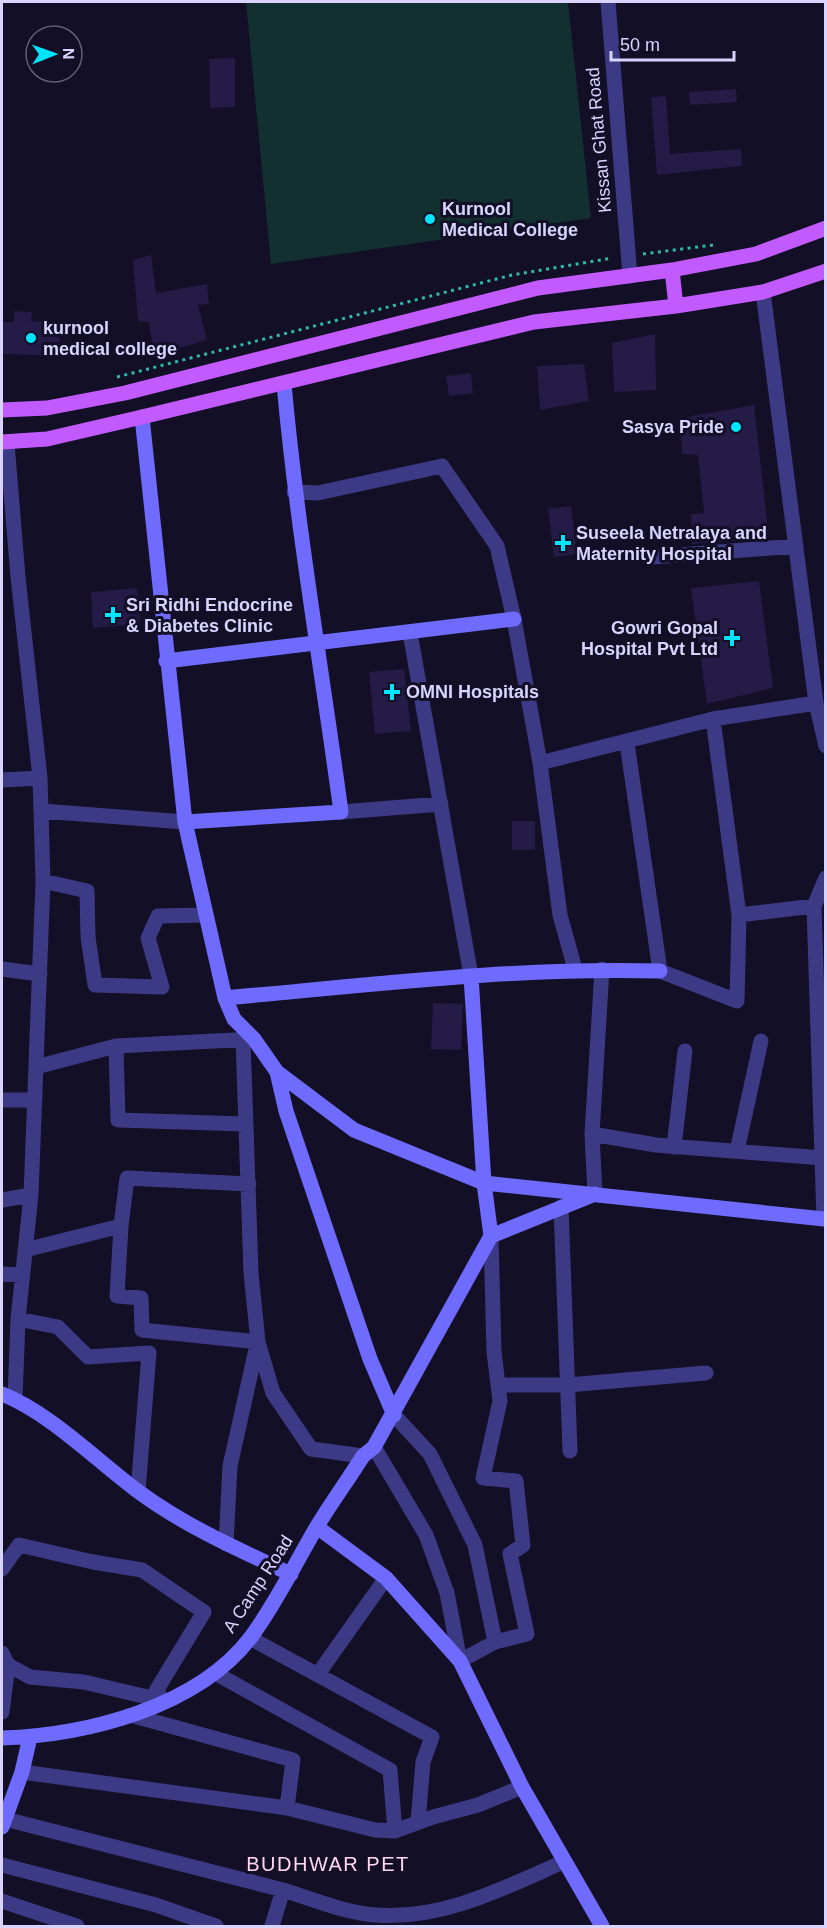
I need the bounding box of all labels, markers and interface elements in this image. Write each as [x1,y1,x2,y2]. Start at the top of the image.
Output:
north arrow [24,24,84,84]
scale bar [611,24,734,62]
text: 50 m [620,35,660,55]
text: N [60,48,77,60]
street label: Kissan Ghat Road [583,66,615,214]
place label: Kurnool Medical College [442,199,578,240]
marker: Kurnool Medical College [423,212,437,226]
place label: kurnool medical college [43,318,177,359]
marker: kurnool medical college [24,331,38,345]
place label: Sasya Pride [622,417,724,437]
marker: Sasya Pride [729,420,743,434]
place label: Suseela Netralaya and Maternity Hospital [576,523,767,564]
marker: Suseela Netralaya and Maternity Hospital [554,534,572,552]
place label: Sri Ridhi Endocrine & Diabetes Clinic [126,595,293,636]
marker: Sri Ridhi Endocrine & Diabetes Clinic [104,606,122,624]
place label: Gowri Gopal Hospital Pvt Ltd [581,618,718,659]
marker: Gowri Gopal Hospital Pvt Ltd [723,629,741,647]
place label: OMNI Hospitals [406,682,539,702]
marker: OMNI Hospitals [383,683,401,701]
street label: A Camp Road [219,1532,297,1636]
district label: BUDHWAR PET [246,1853,410,1875]

